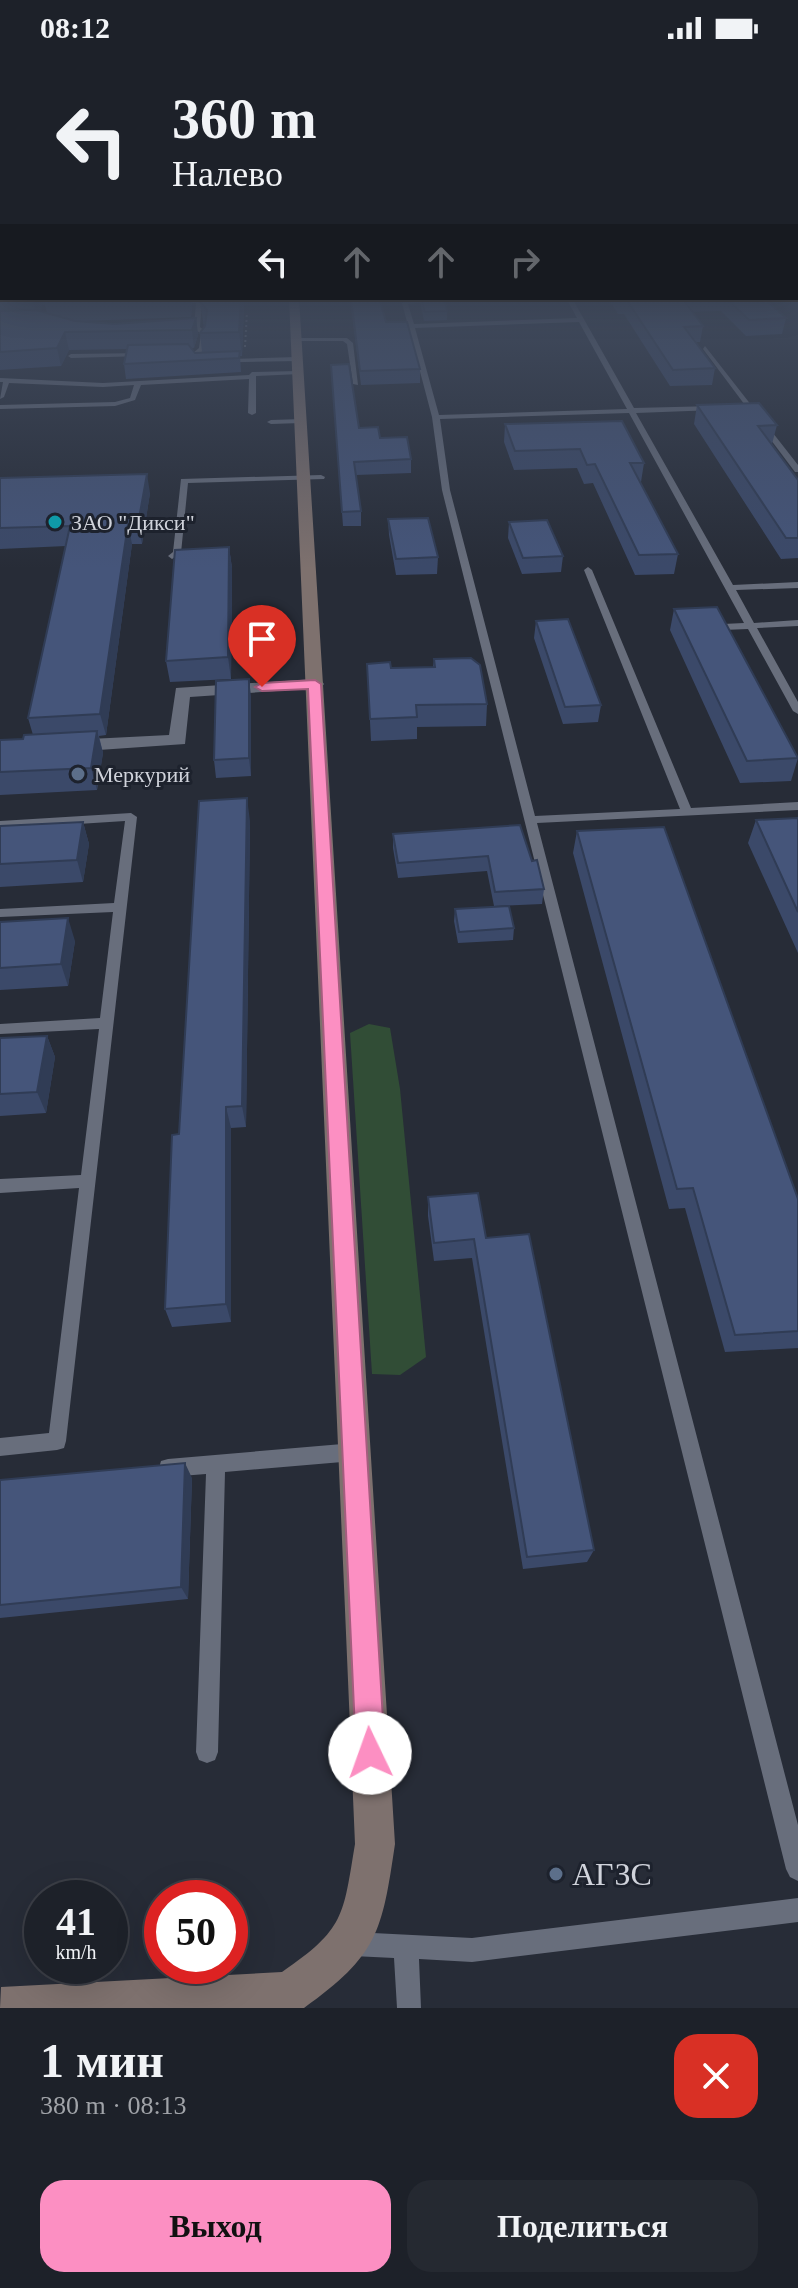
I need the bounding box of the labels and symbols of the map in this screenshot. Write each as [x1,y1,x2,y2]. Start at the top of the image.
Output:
place label: ЗАО "Дикси" [71,510,195,535]
marker: ЗАО "Дикси" [46,513,64,531]
pin [228,605,296,687]
place label: Меркурий [94,762,190,787]
marker: Меркурий [69,765,87,783]
position arrow [328,1711,412,1795]
place label: АГЗС [572,1856,652,1892]
marker: АГЗС [547,1865,565,1883]
speed limit sign: 50 [144,1880,248,1984]

